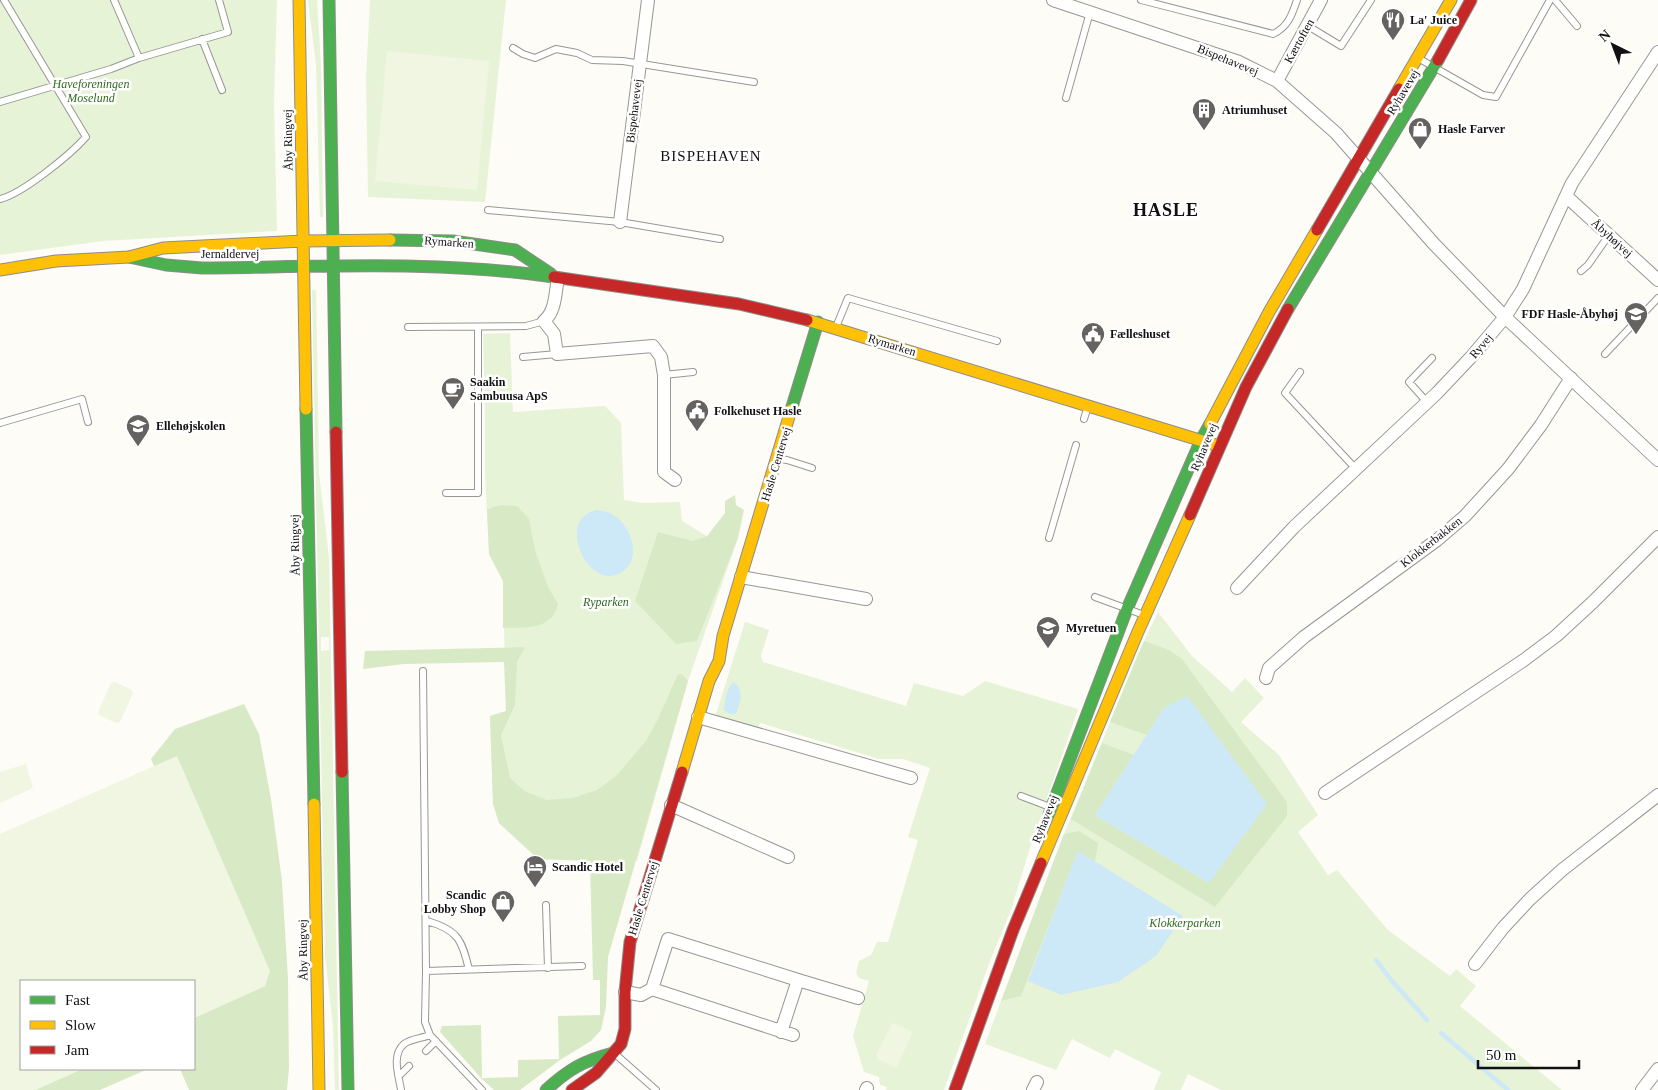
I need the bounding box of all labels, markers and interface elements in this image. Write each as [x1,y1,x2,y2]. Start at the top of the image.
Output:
restaurant icon: La' Juice [1380,7,1406,41]
place label: La' Juice [1410,13,1458,27]
street label: Kærtoften [1281,16,1317,66]
north arrow [1588,20,1638,70]
text: N [1596,27,1613,45]
street label: Bispehavevej [1195,41,1261,79]
street label: Ryhavevej [1384,67,1422,117]
park label: Haveforeningen Moselund [52,77,129,105]
street label: Bispehavevej [623,78,645,144]
building icon: Atriumhuset [1191,97,1217,131]
place label: Atriumhuset [1222,103,1287,117]
street label: Åby Ringvej [280,109,296,171]
shop icon: Hasle Farver [1407,116,1433,150]
place label: Hasle Farver [1438,122,1506,136]
district label: BISPEHAVEN [660,148,762,164]
district label: HASLE [1133,200,1199,220]
street label: Åbyhøjvej [1588,216,1636,260]
street label: Rymarken [424,233,474,251]
street label: Jernaldervej [201,247,259,261]
school or university icon: FDF Hasle-Åbyhøj [1623,301,1649,335]
place label: FDF Hasle-Åbyhøj [1521,307,1618,321]
public building icon: Fælleshuset [1080,321,1106,355]
place label: Fælleshuset [1110,327,1170,341]
street label: Rymarken [866,331,918,359]
street label: Ryvej [1467,331,1495,361]
place label: Saakin Sambuusa ApS [470,375,548,403]
cafe icon: Saakin Sambuusa ApS [440,376,466,410]
public building icon: Folkehuset Hasle [684,398,710,432]
place label: Folkehuset Hasle [714,404,802,418]
school or university icon: Ellehøjskolen [125,413,151,447]
place label: Ellehøjskolen [156,419,226,433]
street label: Ryhavevej [1188,421,1220,473]
street label: Hasle Centervej [758,425,794,503]
street label: Åby Ringvej [287,514,303,576]
street label: Klokkerbakken [1398,514,1464,570]
park label: Ryparken [582,595,629,609]
school or university icon: Myretuen [1035,615,1061,649]
place label: Myretuen [1066,621,1117,635]
street label: Ryhavevej [1029,793,1061,845]
hotel icon: Scandic Hotel [522,854,548,888]
street label: Hasle Centervej [625,859,661,937]
place label: Scandic Hotel [552,860,624,874]
place label: Scandic Lobby Shop [424,888,487,916]
shop icon: Scandic Lobby Shop [490,889,516,923]
park label: Klokkerparken [1148,916,1221,930]
street label: Åby Ringvej [295,919,311,981]
legend [20,980,195,1070]
text: Fast [65,992,91,1008]
text: Slow [65,1017,96,1033]
scale bar [1478,1038,1579,1070]
text: Jam [65,1042,89,1058]
text: 50 m [1486,1047,1517,1063]

